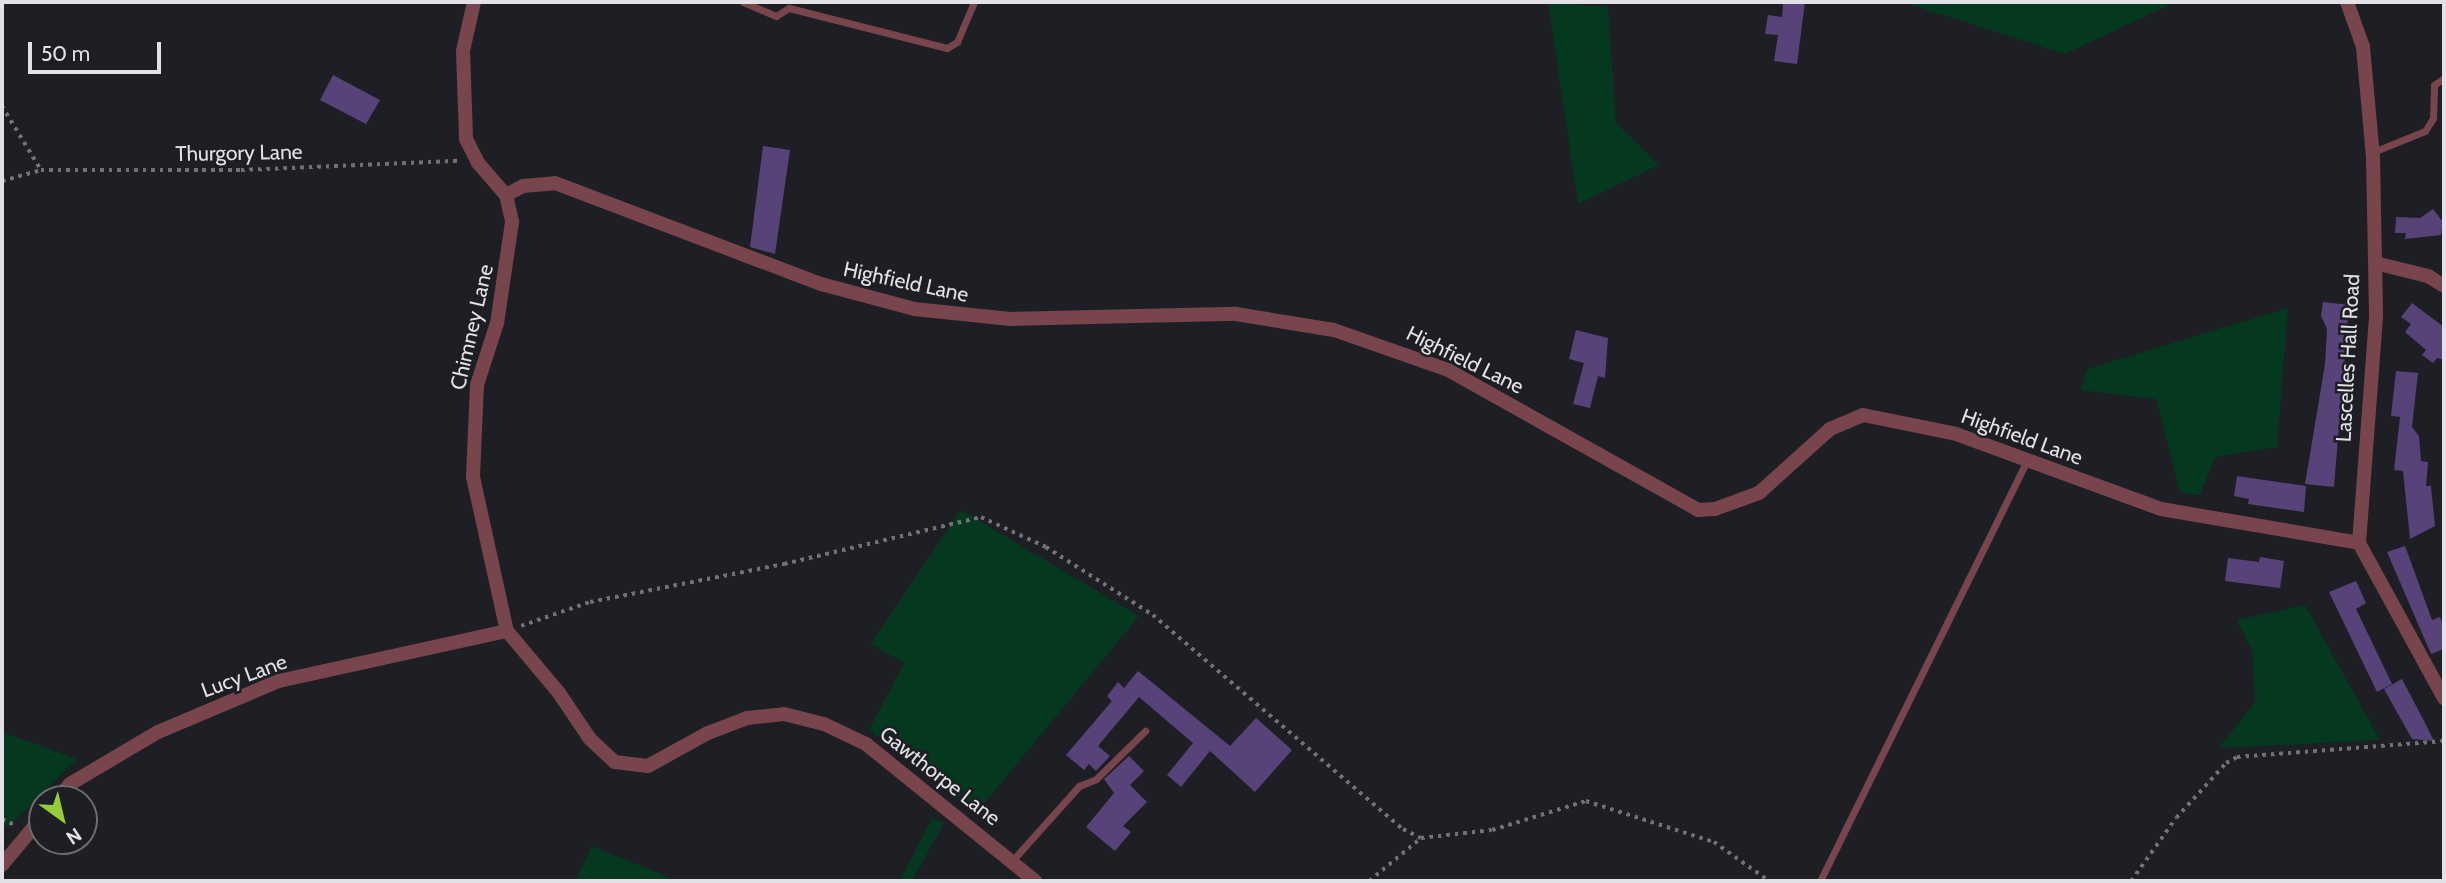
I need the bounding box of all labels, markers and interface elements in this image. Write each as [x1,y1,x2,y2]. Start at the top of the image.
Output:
scale bar [32,28,164,72]
text: 50 m [41,41,90,66]
street label: Thurgory Lane [175,139,303,167]
street label: Highfield Lane [841,256,971,308]
street label: Chimney Lane [445,262,499,392]
street label: Lascelles Hall Road [2331,273,2365,443]
street label: Highfield Lane [1402,321,1528,399]
street label: Highfield Lane [1958,403,2086,471]
street label: Lucy Lane [198,649,290,703]
street label: Gawthorpe Lane [875,721,1005,831]
north arrow [28,785,98,855]
text: N [62,823,86,849]

